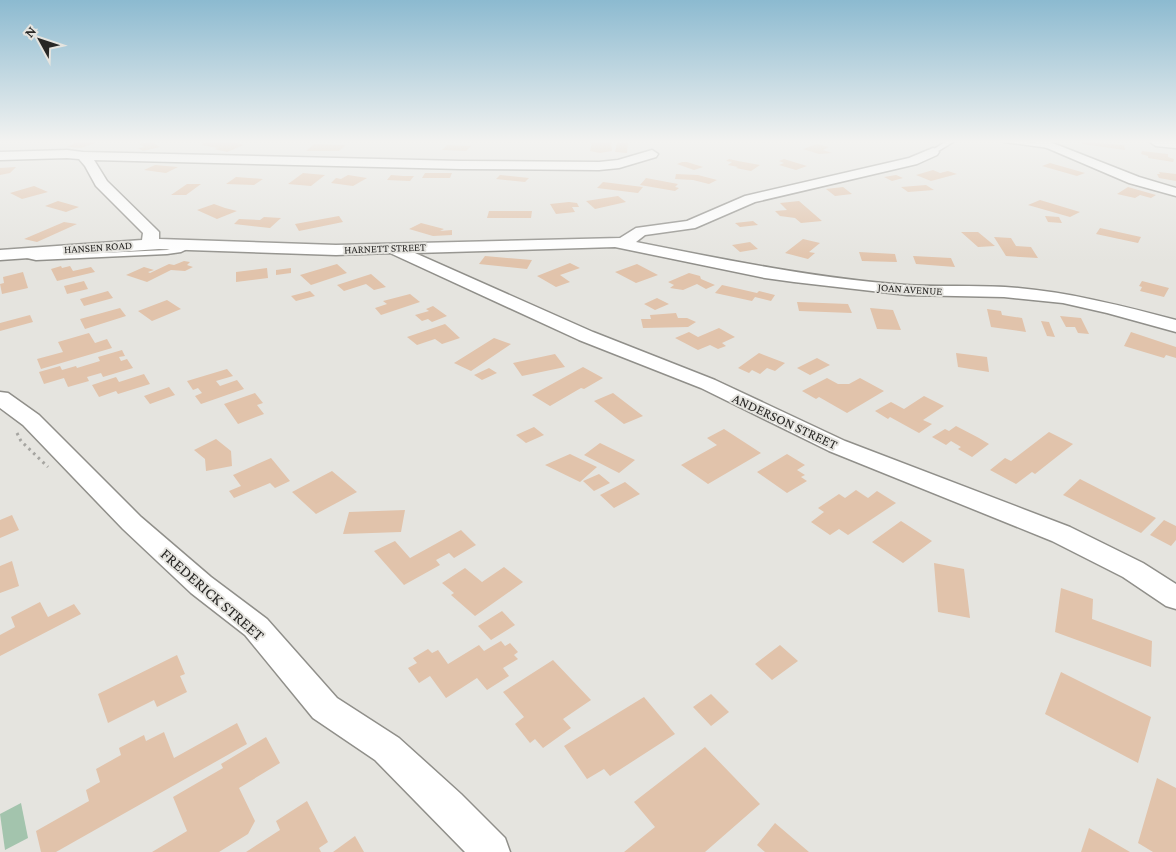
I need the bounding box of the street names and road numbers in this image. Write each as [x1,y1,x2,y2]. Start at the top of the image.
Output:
street label: HANSEN ROAD [64,239,132,255]
street label: HARNETT STREET [344,241,426,255]
street label: JOAN AVENUE [876,281,943,298]
street label: ANDERSON STREET [730,390,840,453]
street label: FREDERICK STREET [158,545,268,644]

